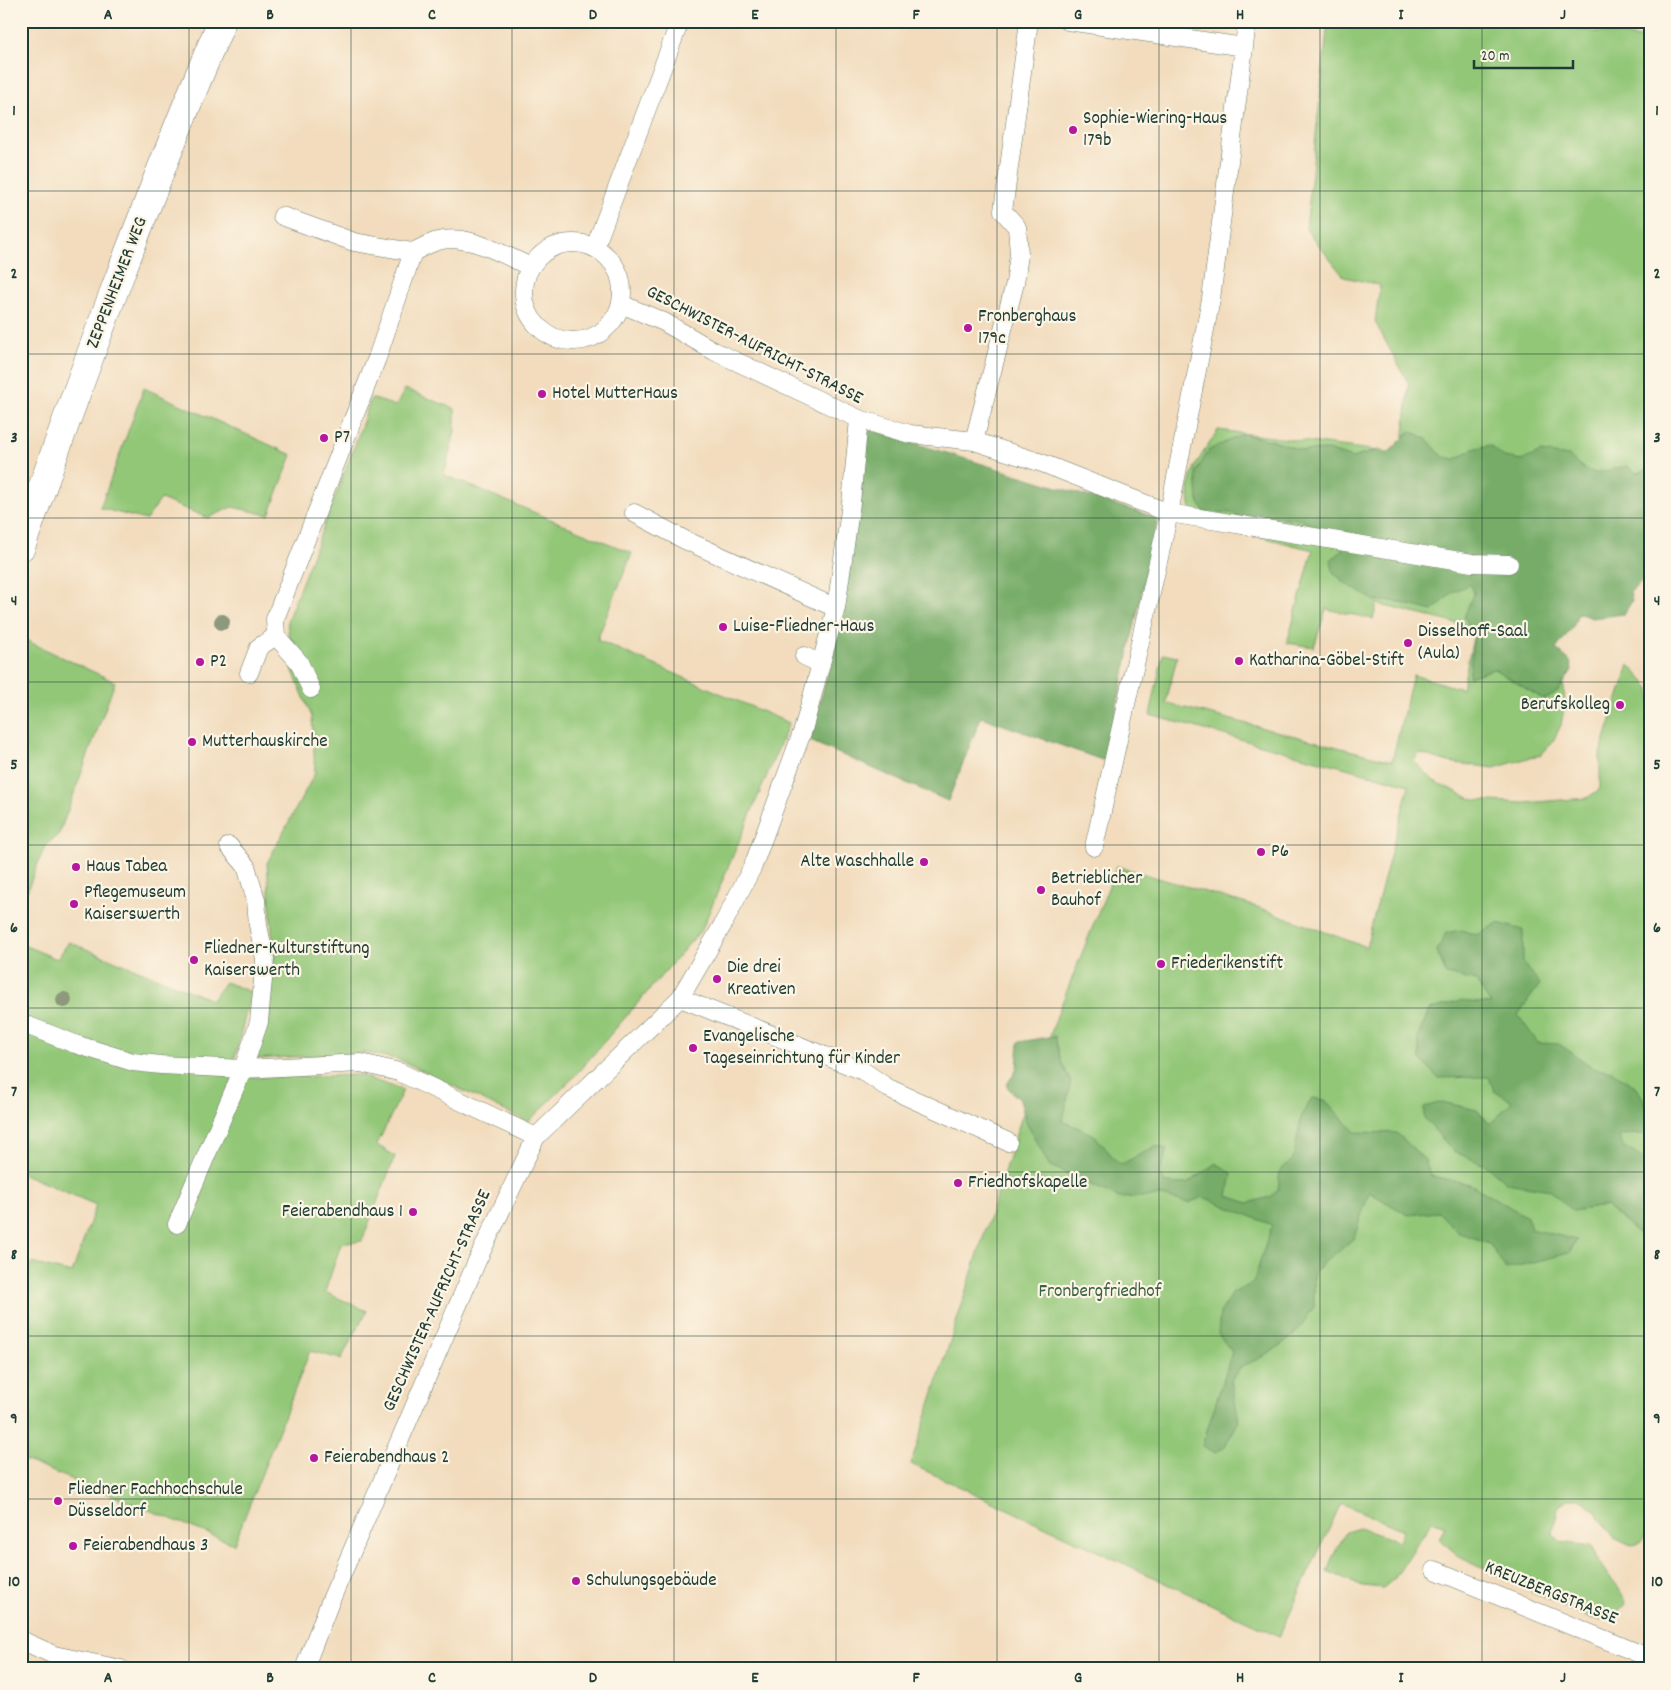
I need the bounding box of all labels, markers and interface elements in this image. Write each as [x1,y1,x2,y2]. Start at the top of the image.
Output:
text: A [104,4,113,27]
text: B [266,4,274,27]
text: C [428,4,436,27]
text: D [589,4,598,27]
text: E [751,4,759,27]
text: F [912,4,920,27]
text: G [1074,4,1082,27]
text: H [1236,4,1244,27]
text: I [1399,4,1405,27]
text: J [1560,4,1566,27]
scale bar [1474,38,1572,70]
text: 20 m [1481,46,1509,68]
text: 1 [12,100,16,123]
text: 1 [1655,100,1659,123]
place label: Sophie-Wiering-Haus 179b [1083,106,1227,155]
marker: Sophie-Wiering-Haus 179b [1067,124,1079,136]
street label: ZEPPENHEIMER WEG [80,213,156,353]
text: 2 [11,263,18,286]
text: 2 [1654,263,1661,286]
street label: GESCHWISTER-AUFRICHT-STRASSE [641,279,867,413]
place label: Fronberghaus 179c [978,304,1077,353]
marker: Fronberghaus 179c [962,322,974,334]
place label: Hotel MutterHaus [552,381,678,408]
marker: Hotel MutterHaus [536,388,548,400]
place label: P7 [334,425,350,452]
text: 3 [10,427,18,450]
text: 3 [1653,427,1661,450]
marker: P7 [318,432,330,444]
text: 4 [11,590,17,613]
text: 4 [1654,590,1660,613]
place label: Luise-Fliedner-Haus [733,614,875,641]
place label: Disselhoff-Saal (Aula) [1418,619,1528,668]
marker: Luise-Fliedner-Haus [717,621,729,633]
marker: Disselhoff-Saal (Aula) [1402,637,1414,649]
place label: Katharina-Göbel-Stift [1249,648,1404,675]
place label: P2 [210,649,227,676]
marker: Katharina-Göbel-Stift [1233,655,1245,667]
marker: P2 [194,656,206,668]
place label: Berufskolleg [1521,692,1610,719]
marker: Berufskolleg [1614,699,1626,711]
place label: Mutterhauskirche [202,729,328,756]
marker: Mutterhauskirche [186,736,198,748]
text: 5 [10,754,18,777]
text: 5 [1653,754,1661,777]
place label: P6 [1271,839,1289,866]
marker: P6 [1255,846,1267,858]
place label: Alte Waschhalle [800,849,914,876]
place label: Haus Tabea [86,854,168,881]
marker: Alte Waschhalle [918,856,930,868]
marker: Haus Tabea [70,861,82,873]
place label: Betrieblicher Bauhof [1051,866,1142,915]
place label: Pflegemuseum Kaiserswerth [84,880,186,929]
marker: Betrieblicher Bauhof [1035,884,1047,896]
marker: Pflegemuseum Kaiserswerth [68,898,80,910]
text: 6 [10,917,18,940]
text: 6 [1653,917,1661,940]
place label: Fliedner-Kulturstiftung Kaiserswerth [204,936,370,985]
place label: Friederikenstift [1171,951,1283,978]
marker: Fliedner-Kulturstiftung Kaiserswerth [188,954,200,966]
place label: Die drei Kreativen [727,955,796,1004]
marker: Friederikenstift [1155,958,1167,970]
marker: Die drei Kreativen [711,973,723,985]
place label: Evangelische Tageseinrichtung für Kinder [703,1024,900,1073]
marker: Evangelische Tageseinrichtung für Kinder [687,1042,699,1054]
text: 7 [11,1081,17,1104]
text: 7 [1654,1081,1660,1104]
place label: Friedhofskapelle [968,1170,1087,1197]
marker: Friedhofskapelle [952,1177,964,1189]
street label: GESCHWISTER-AUFRICHT-STRASSE [377,1185,499,1416]
place label: Feierabendhaus 1 [282,1199,403,1226]
marker: Feierabendhaus 1 [407,1206,419,1218]
text: 8 [11,1244,18,1267]
text: 8 [1654,1244,1661,1267]
park label: Fronbergfriedhof [1038,1279,1163,1306]
text: 9 [10,1408,18,1431]
text: 9 [1653,1408,1661,1431]
place label: Feierabendhaus 2 [324,1445,449,1472]
marker: Feierabendhaus 2 [308,1452,320,1464]
place label: Fliedner Fachhochschule Düsseldorf [68,1477,243,1526]
marker: Fliedner Fachhochschule Düsseldorf [52,1495,64,1507]
place label: Feierabendhaus 3 [83,1533,209,1560]
marker: Feierabendhaus 3 [67,1540,79,1552]
street label: KREUZBERGSTRASSE [1480,1555,1622,1633]
place label: Schulungsgebäude [586,1568,717,1595]
text: 10 [8,1571,20,1594]
text: 10 [1651,1571,1663,1594]
marker: Schulungsgebäude [570,1575,582,1587]
text: A [104,1667,113,1690]
text: B [266,1667,274,1690]
text: C [428,1667,436,1690]
text: D [589,1667,598,1690]
text: E [751,1667,759,1690]
text: F [912,1667,920,1690]
text: G [1074,1667,1082,1690]
text: H [1236,1667,1244,1690]
text: I [1399,1667,1405,1690]
text: J [1560,1667,1566,1690]

